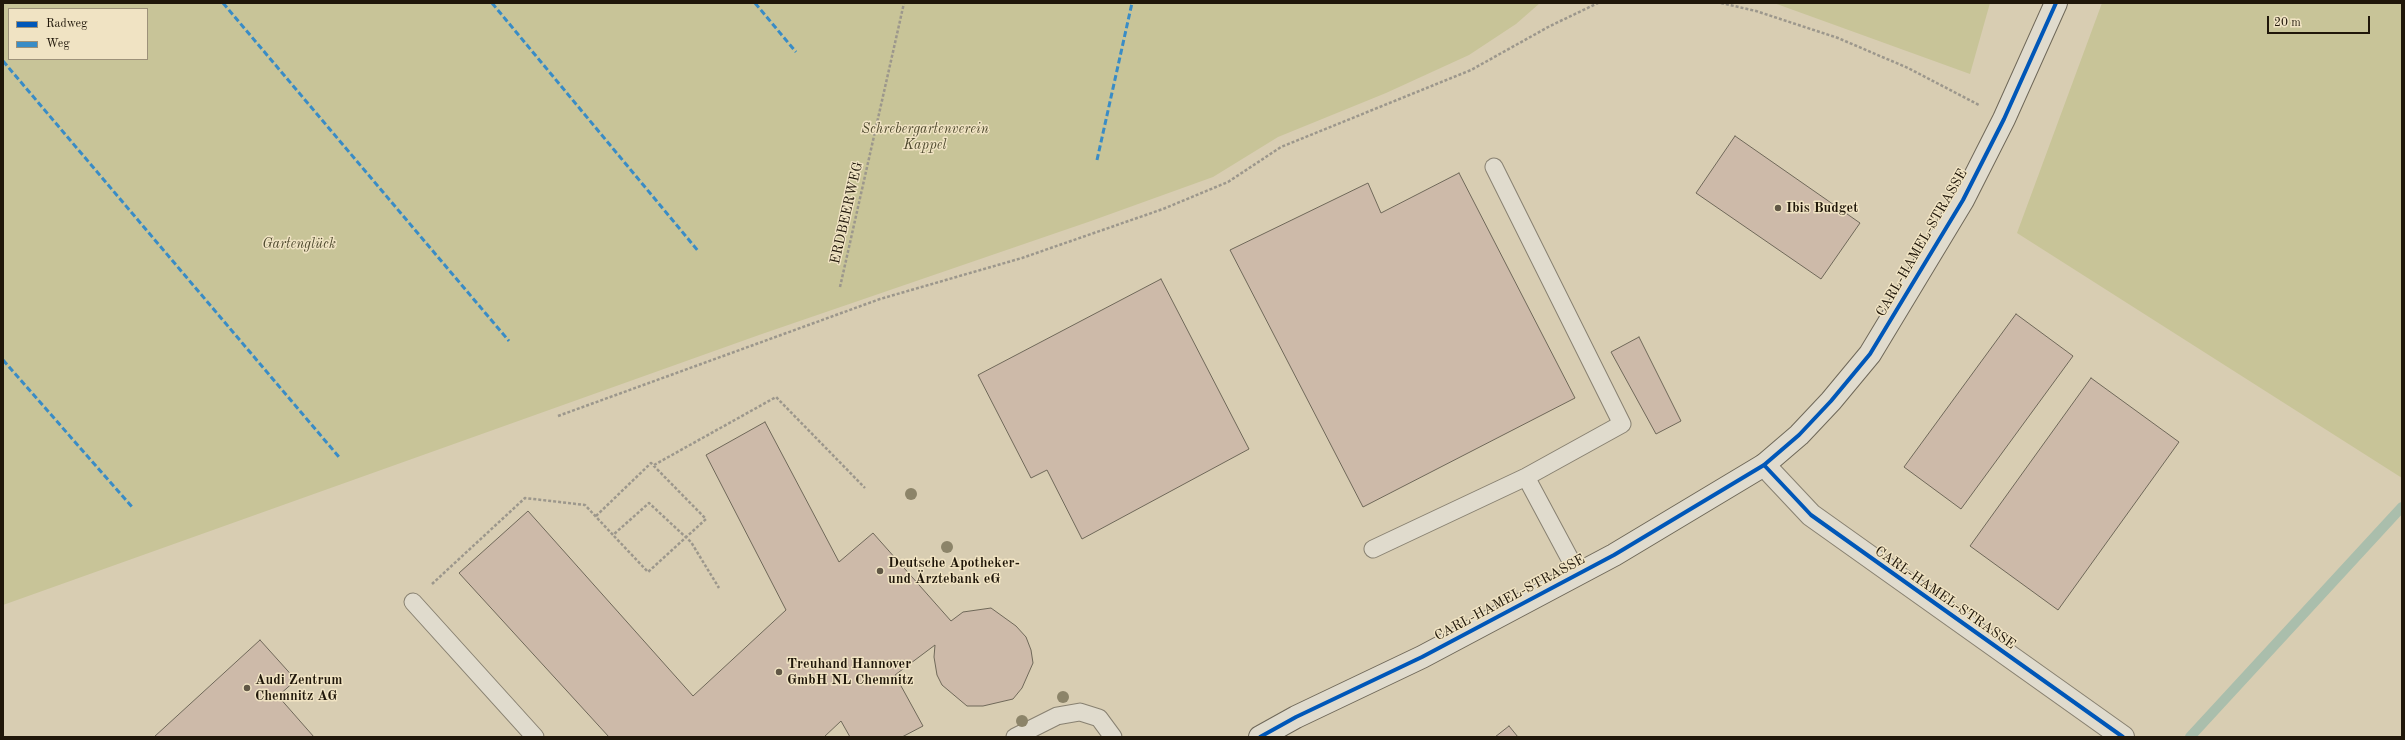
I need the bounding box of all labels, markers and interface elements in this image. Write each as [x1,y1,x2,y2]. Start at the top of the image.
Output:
legend [8,8,148,60]
scale bar [2269,8,2372,34]
text: 20 m [2274,17,2301,29]
text: Radweg [46,18,88,30]
text: Weg [46,38,70,50]
park label: Schrebergartenverein Kappel [861,121,989,154]
street label: ERDBEERWEG [827,160,867,266]
street label: CARL-HAMEL-STRASSE [1873,166,1971,320]
place label: Ibis Budget [1786,200,1858,216]
marker: Ibis Budget [1773,203,1783,213]
park label: Gartenglück [262,236,336,252]
street label: CARL-HAMEL-STRASSE [1871,543,2019,653]
street label: CARL-HAMEL-STRASSE [1432,551,1588,645]
place label: Deutsche Apotheker- und Ärztebank eG [888,555,1020,588]
marker: Deutsche Apotheker- und Ärztebank eG [875,566,885,576]
place label: Treuhand Hannover GmbH NL Chemnitz [787,656,913,688]
marker: Treuhand Hannover GmbH NL Chemnitz [774,667,784,677]
place label: Audi Zentrum Chemnitz AG [255,672,342,704]
marker: Audi Zentrum Chemnitz AG [242,683,252,693]

